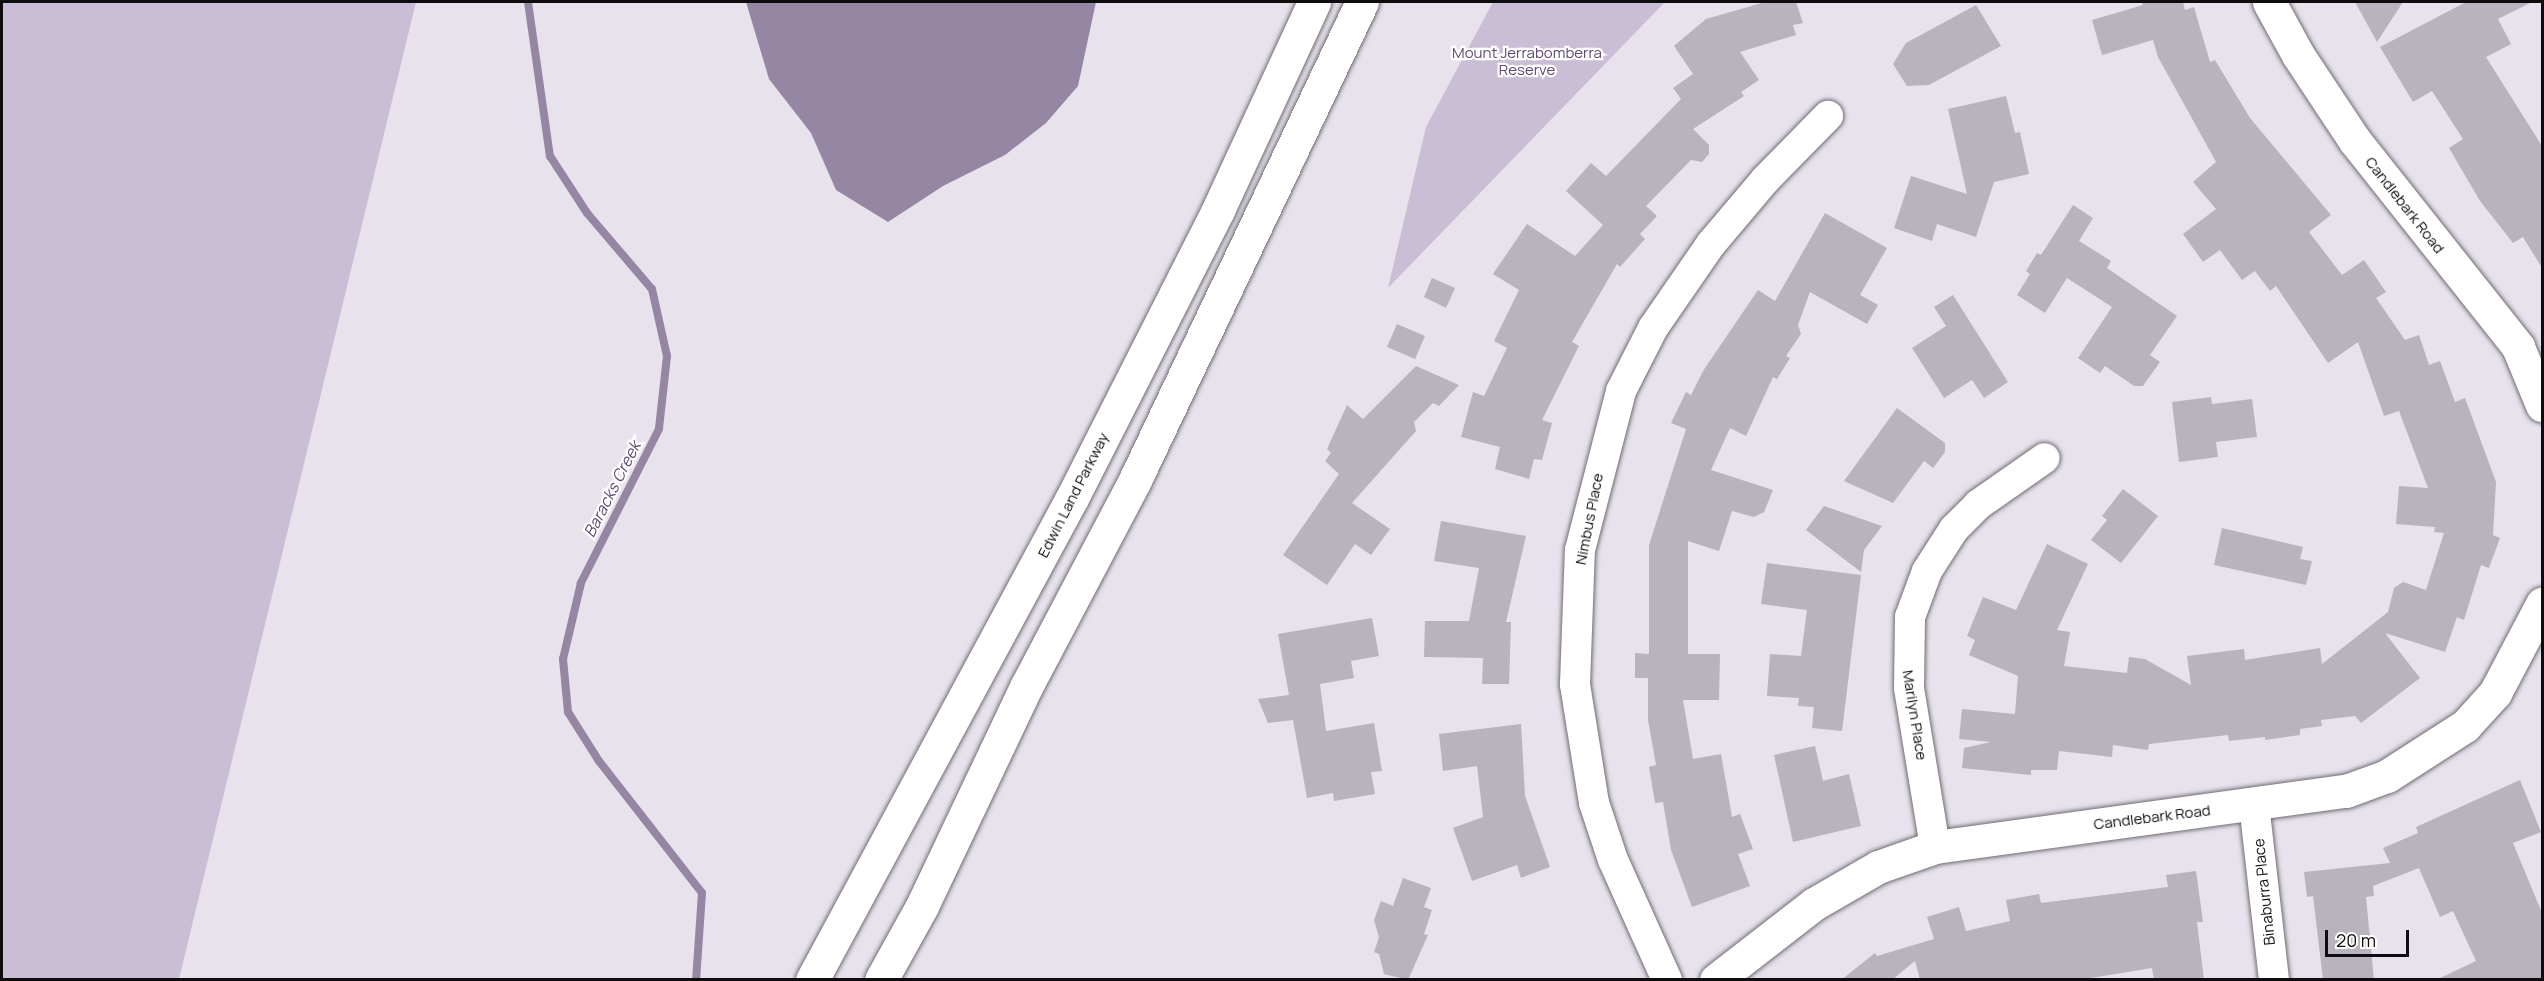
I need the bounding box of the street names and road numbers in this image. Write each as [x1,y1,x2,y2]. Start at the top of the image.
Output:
street label: Candlebark Road [2362,153,2448,257]
street label: Edwin Land Parkway [1034,430,1112,560]
street label: Nimbus Place [1571,472,1607,566]
street label: Marilyn Place [1899,669,1931,761]
street label: Candlebark Road [2092,801,2212,833]
street label: Binaburra Place [2249,838,2279,946]

